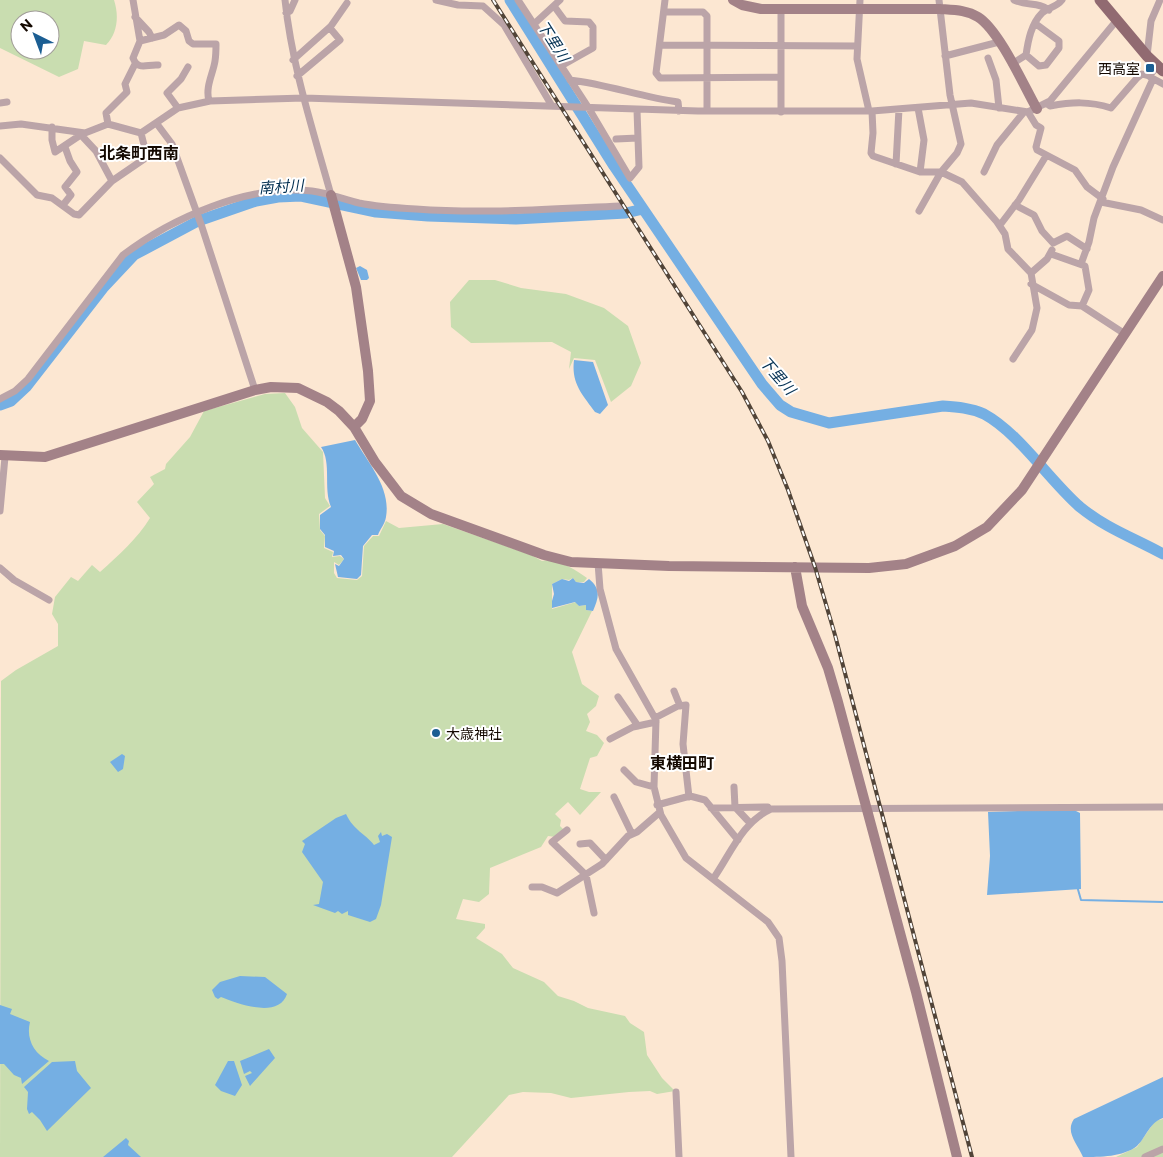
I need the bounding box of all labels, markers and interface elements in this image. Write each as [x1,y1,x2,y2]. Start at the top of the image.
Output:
north arrow [10,10,60,60]
text: N [16,15,36,35]
water label: 下里川 [534,17,575,67]
place label: 西高室 [1098,60,1140,77]
marker: 西高室 [1144,62,1156,74]
district label: 北条町西南 [99,143,179,162]
water label: 南村川 [258,175,306,197]
water label: 下里川 [756,352,801,399]
place label: 大歳神社 [446,725,502,742]
marker: 大歳神社 [430,727,442,739]
district label: 東横田町 [650,753,714,772]

